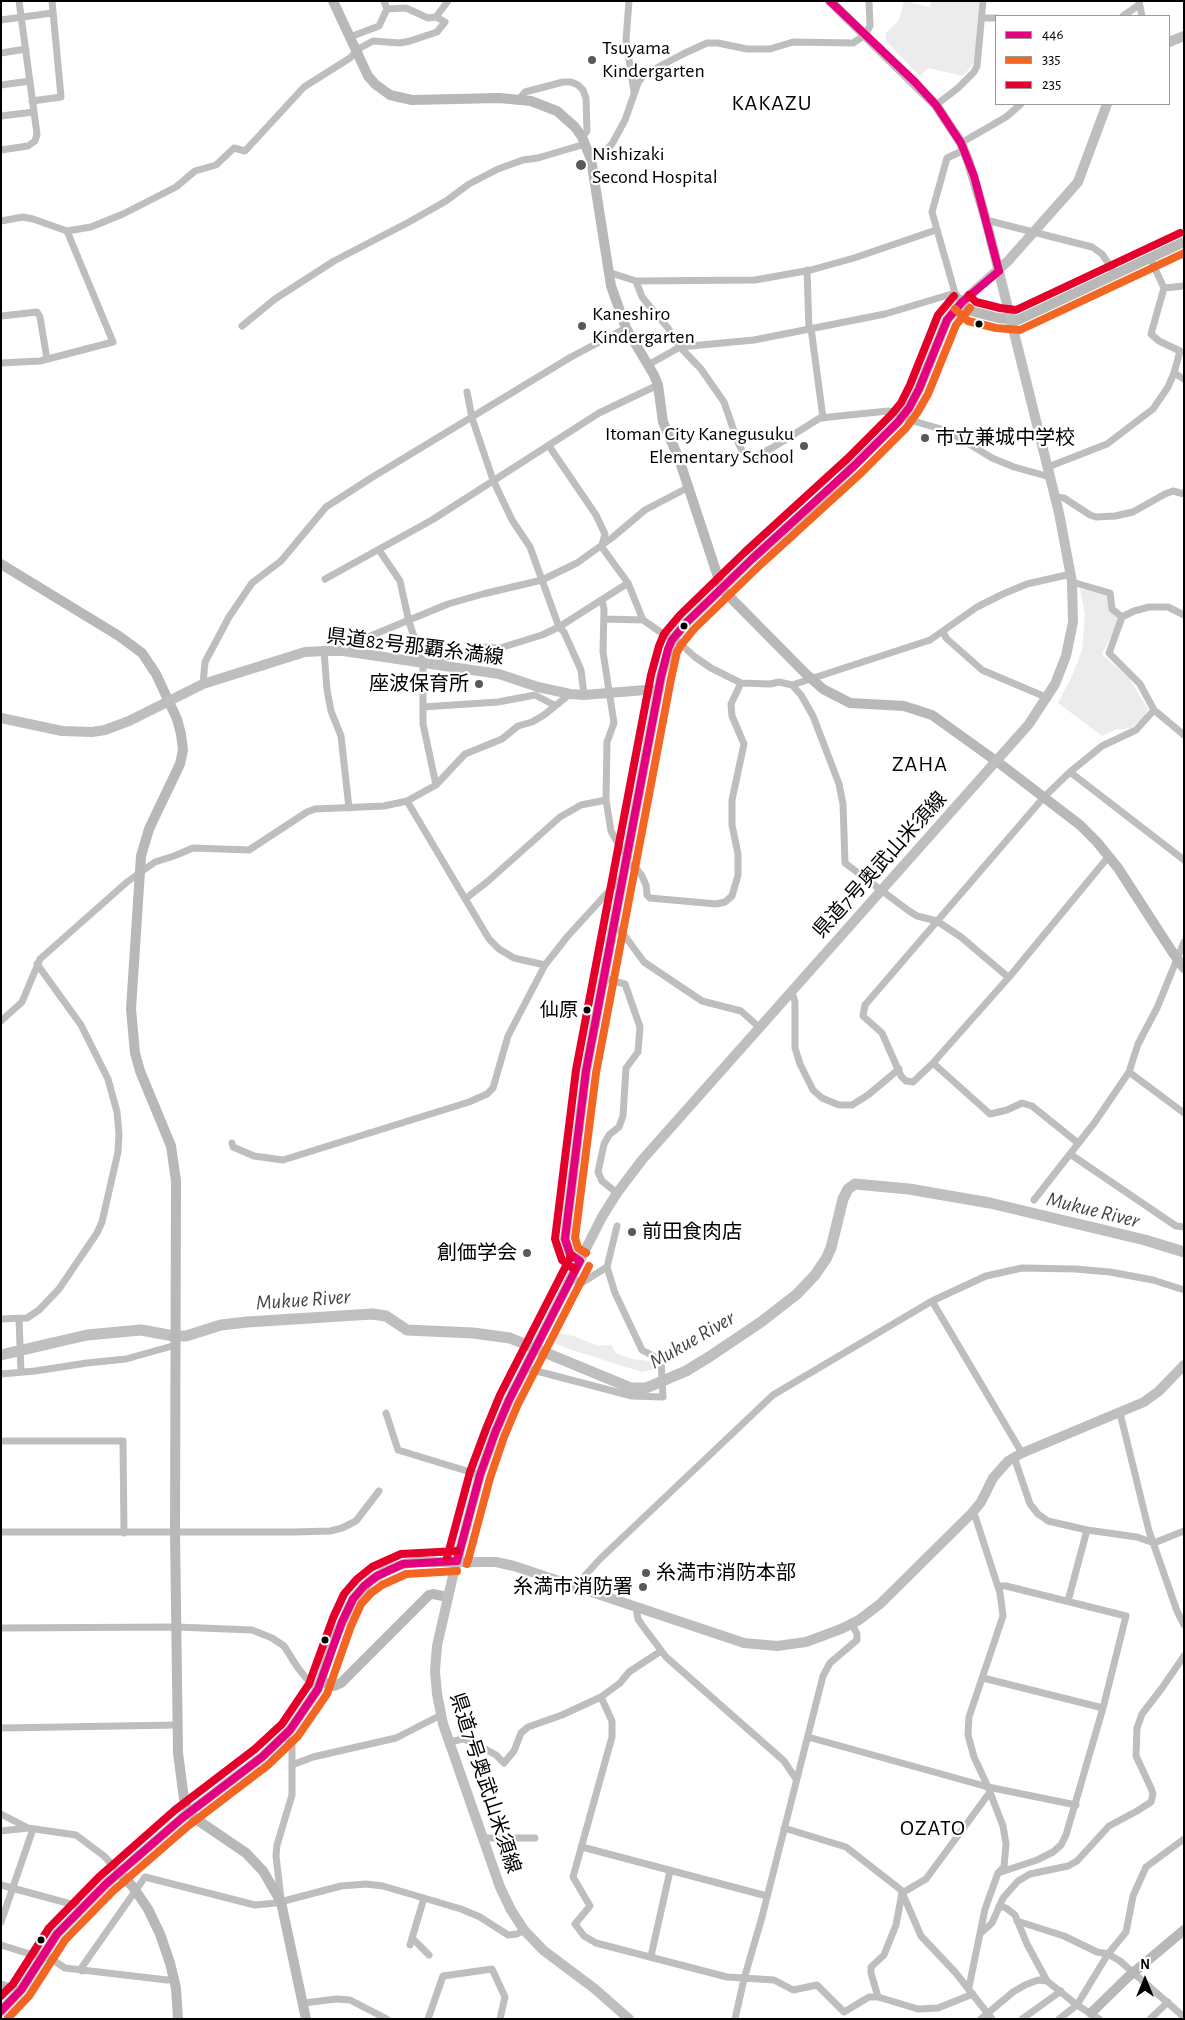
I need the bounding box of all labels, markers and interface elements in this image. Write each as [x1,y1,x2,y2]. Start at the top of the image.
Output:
legend [995,15,1170,105]
text: 446 [1042,27,1063,42]
place label: Tsuyama Kindergarten [602,36,705,83]
text: 335 [1042,52,1061,67]
marker: Tsuyama Kindergarten [586,54,598,66]
text: 235 [1042,77,1061,92]
district label: KAKAZU [731,90,813,116]
place label: Nishizaki Second Hospital [592,142,718,189]
marker: Nishizaki Second Hospital [574,158,588,172]
place label: Kaneshiro Kindergarten [592,302,695,349]
unlabelled marker [974,319,984,329]
marker: Kaneshiro Kindergarten [576,320,588,332]
place label: Itoman City Kanegusuku Elementary School [605,422,794,469]
place label: 市立兼城中学校 [935,426,1075,450]
marker: 市立兼城中学校 [919,432,931,444]
marker: Itoman City Kanegusuku Elementary School [798,440,810,452]
unlabelled marker [679,621,689,631]
street label: 県道82号那覇糸満線 [325,624,505,670]
place label: 座波保育所 [369,672,469,696]
marker: 座波保育所 [473,678,485,690]
district label: ZAHA [891,751,949,777]
street label: 県道7号奥武山米須線 [808,787,952,943]
place label: 仙原 [540,999,578,1021]
marker: 仙原 [582,1005,592,1015]
water label: Mukue River [1044,1186,1142,1234]
place label: 前田食肉店 [642,1220,742,1244]
marker: 前田食肉店 [626,1226,638,1238]
place label: 創価学会 [437,1241,517,1265]
marker: 創価学会 [521,1247,533,1259]
water label: Mukue River [255,1284,351,1316]
water label: Mukue River [645,1305,739,1375]
place label: 糸満市消防本部 [656,1561,796,1585]
marker: 糸満市消防本部 [640,1567,652,1579]
place label: 糸満市消防署 [513,1575,633,1599]
marker: 糸満市消防署 [637,1581,649,1593]
unlabelled marker [320,1635,330,1645]
street label: 県道7号奥武山米須線 [444,1690,526,1876]
district label: OZATO [899,1815,967,1841]
unlabelled marker [36,1935,46,1945]
north arrow [1120,1955,1170,2005]
text: N [1140,1958,1150,1972]

